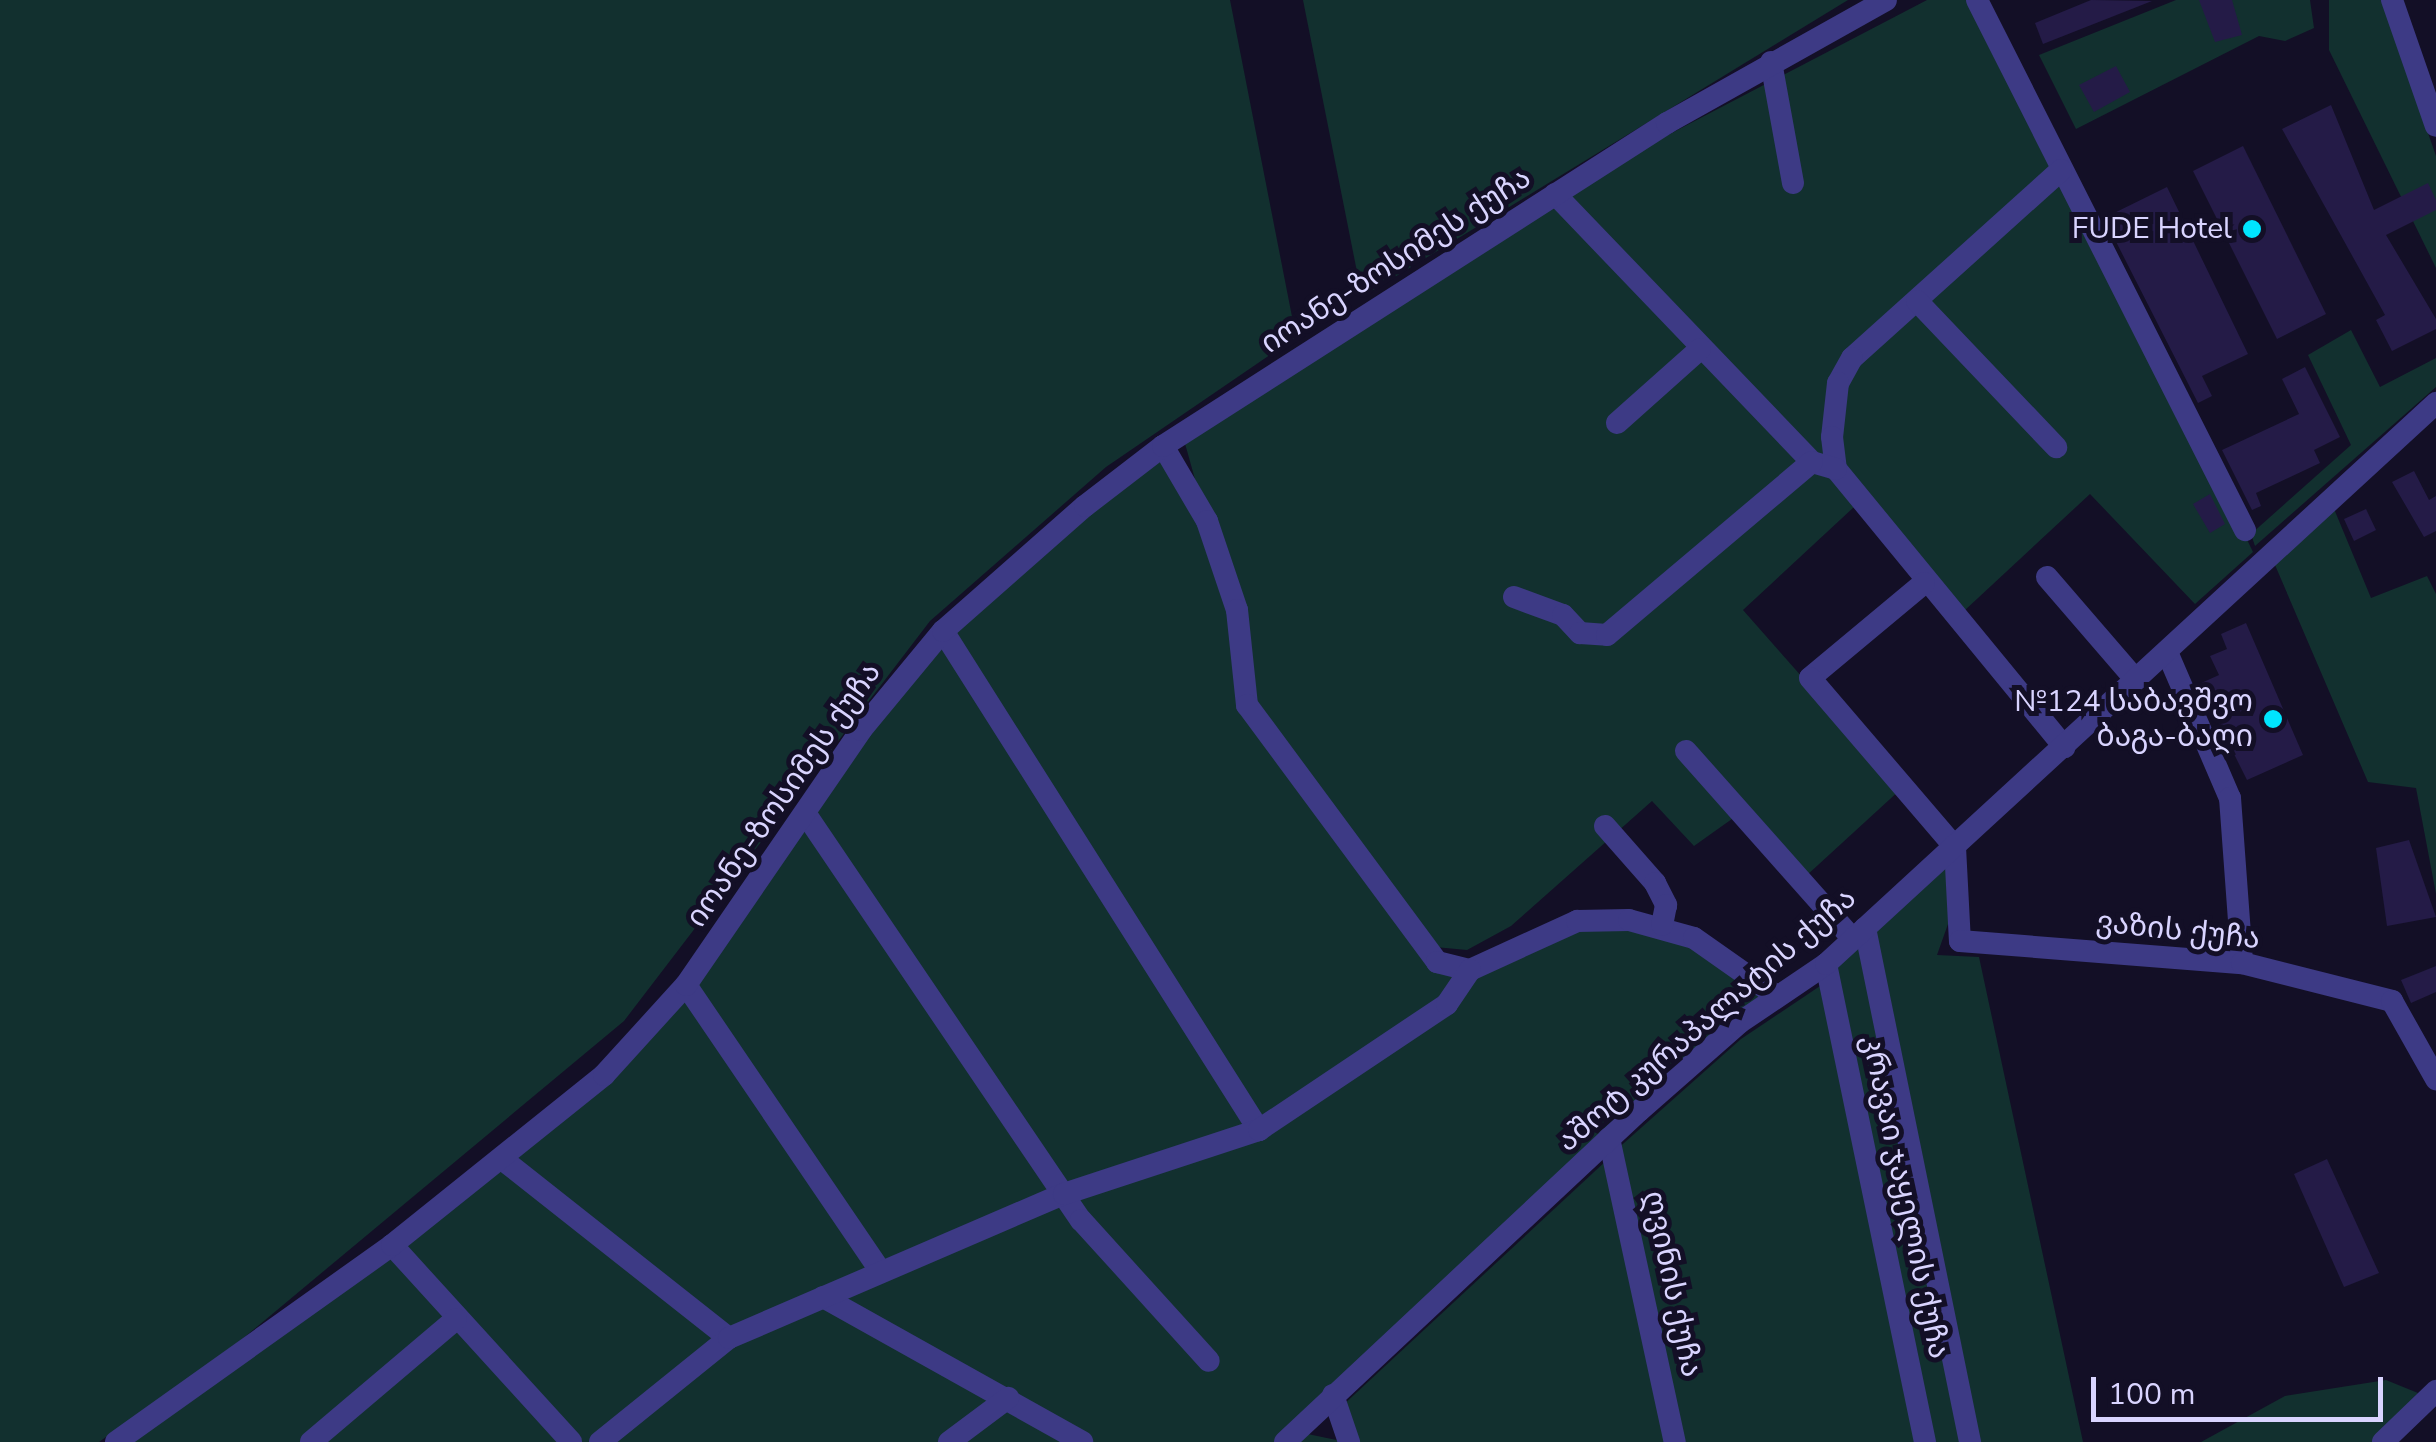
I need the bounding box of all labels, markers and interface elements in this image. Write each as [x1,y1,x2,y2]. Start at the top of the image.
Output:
street label: იოანე-ზოსიმეს ქუჩა [1254,160,1538,362]
place label: FUDE Hotel [2072,211,2232,247]
marker: FUDE Hotel [2241,218,2263,240]
street label: იოანე-ზოსიმეს ქუჩა [679,656,889,934]
place label: №124 საბავშვო ბაგა-ბაღი [2014,684,2253,754]
marker: №124 საბავშვო ბაგა-ბაღი [2262,708,2284,730]
street label: აშოტ კურაპალატის ქუჩა [1550,880,1864,1160]
street label: ვაზის ქუჩა [2094,905,2262,957]
street label: კრავაი ჯაყელის ქუჩა [1853,1032,1957,1362]
street label: ღვინის ქუჩა [1635,1188,1709,1380]
scale bar [2096,1357,2388,1419]
text: 100 m [2108,1374,2195,1415]

